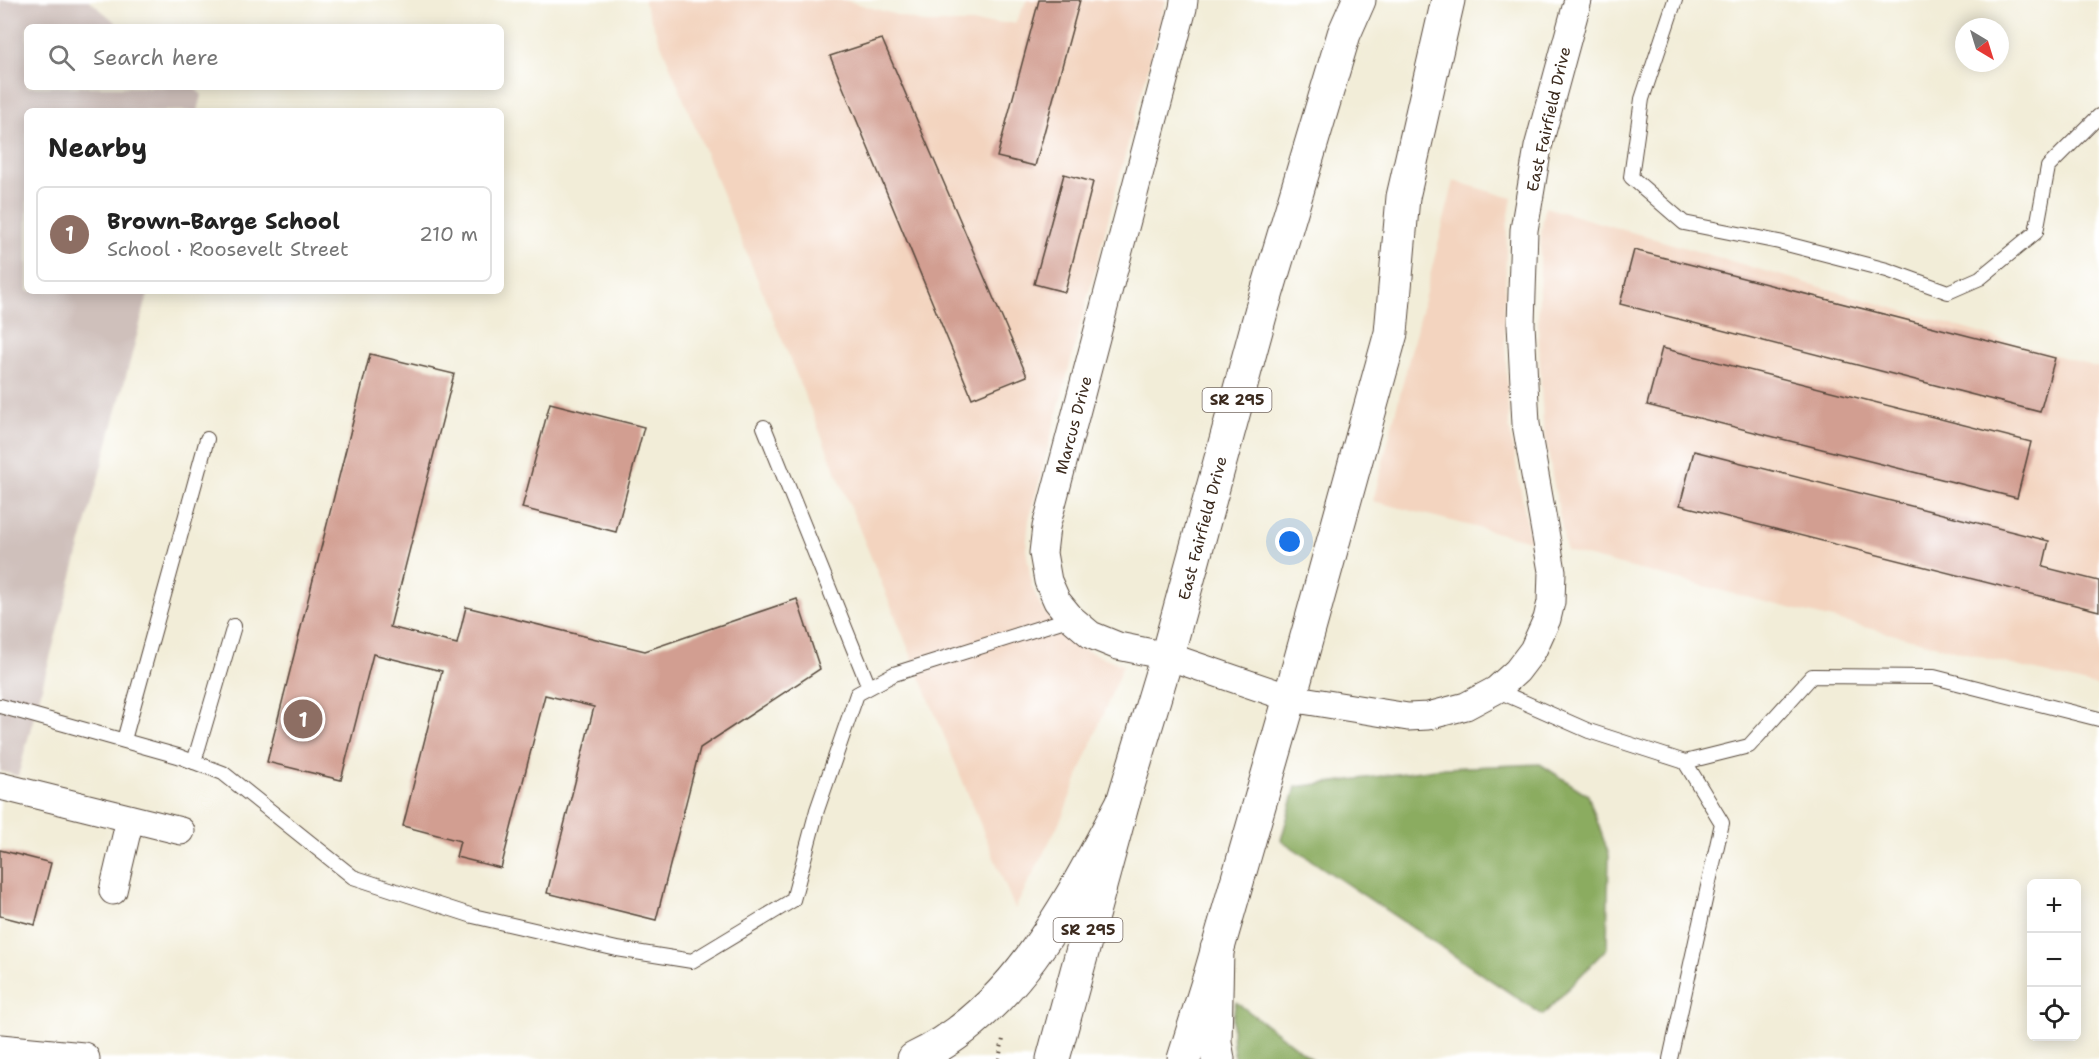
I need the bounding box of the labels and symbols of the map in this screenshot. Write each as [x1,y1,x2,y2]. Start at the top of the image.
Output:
north arrow [1955,18,2009,72]
street label: East Fairfield Drive [1522,45,1575,194]
street label: Marcus Drive [1050,374,1097,477]
road number: SR 295 [1202,388,1272,412]
street label: East Fairfield Drive [1173,454,1232,602]
your location [1275,527,1304,556]
pin: 1 [284,696,322,742]
road number: SR 295 [1054,918,1122,942]

